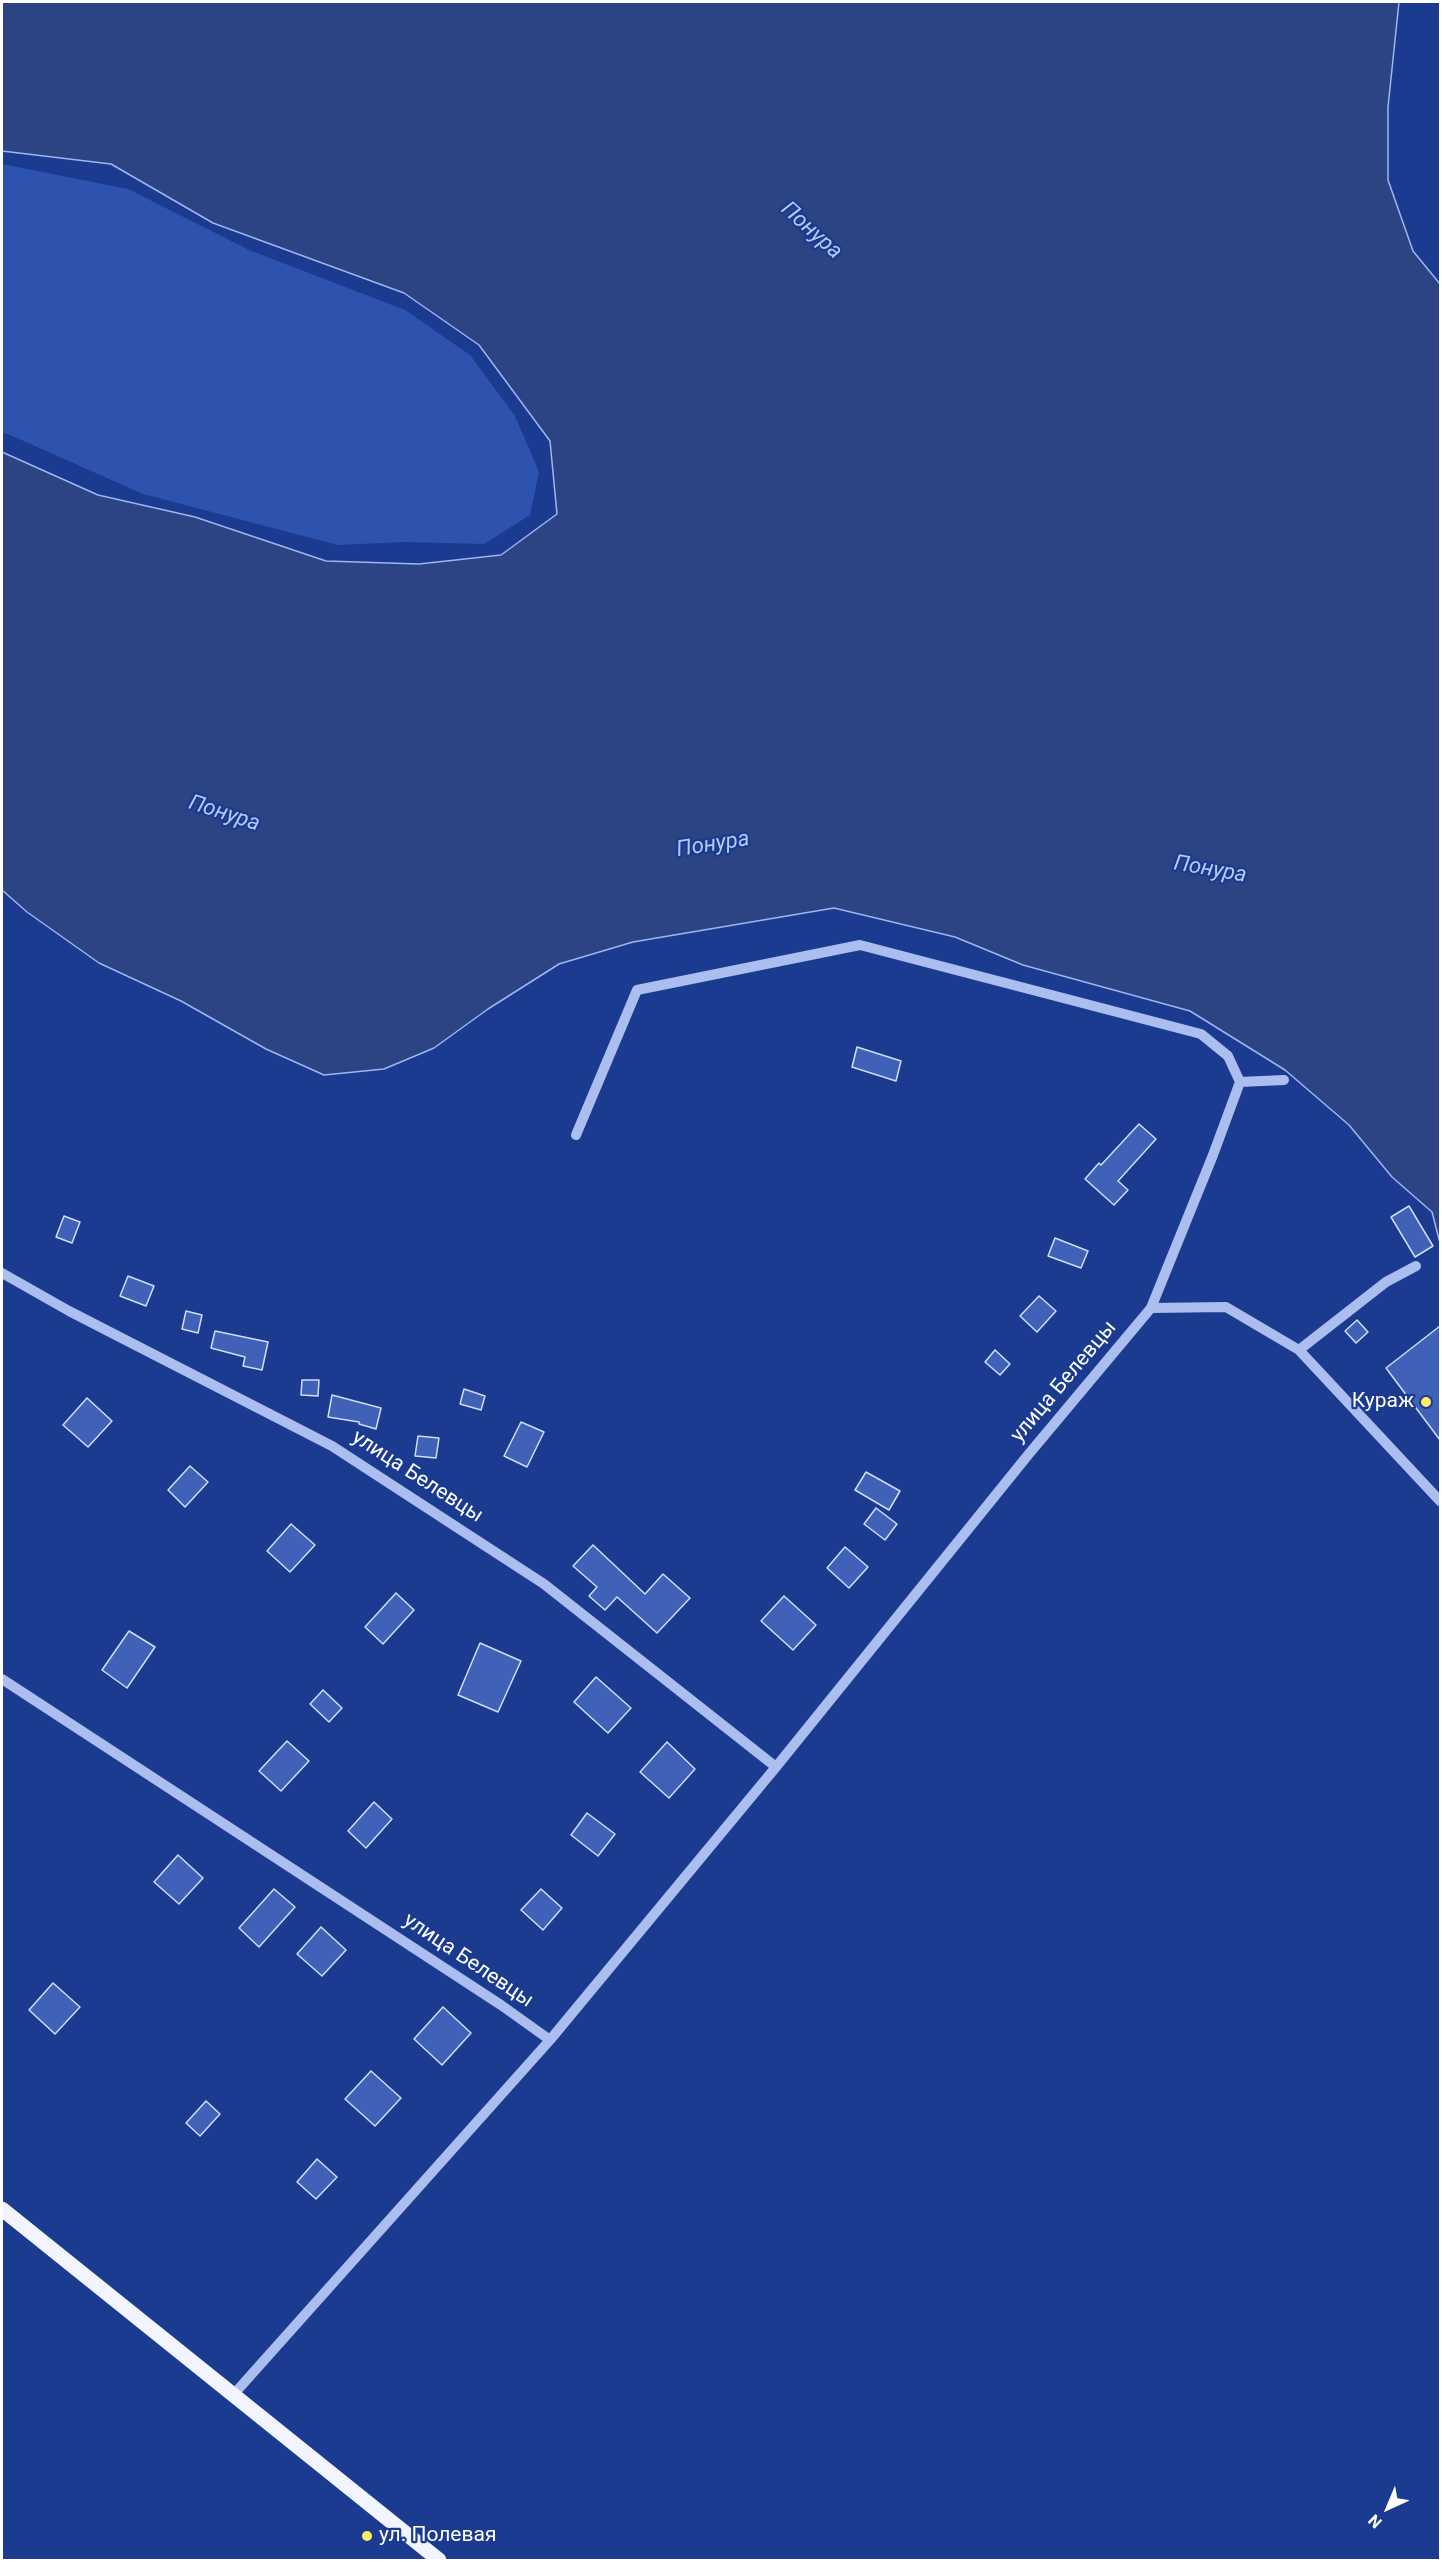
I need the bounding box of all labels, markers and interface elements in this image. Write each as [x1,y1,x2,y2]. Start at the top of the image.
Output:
water label: Понура [775,197,847,265]
water label: Понура [185,790,263,838]
water label: Понура [675,826,751,864]
water label: Понура [1172,851,1248,889]
street label: улица Белевцы [1006,1316,1122,1448]
place label: Кураж [1352,1389,1414,1415]
marker: Кураж [1419,1395,1433,1409]
street label: улица Белевцы [347,1425,487,1529]
street label: улица Белевцы [398,1908,538,2014]
north arrow [1358,2478,1418,2538]
text: N [1364,2511,1386,2532]
place label: ул. Полевая [379,2523,496,2549]
marker: ул. Полевая [360,2529,374,2543]

